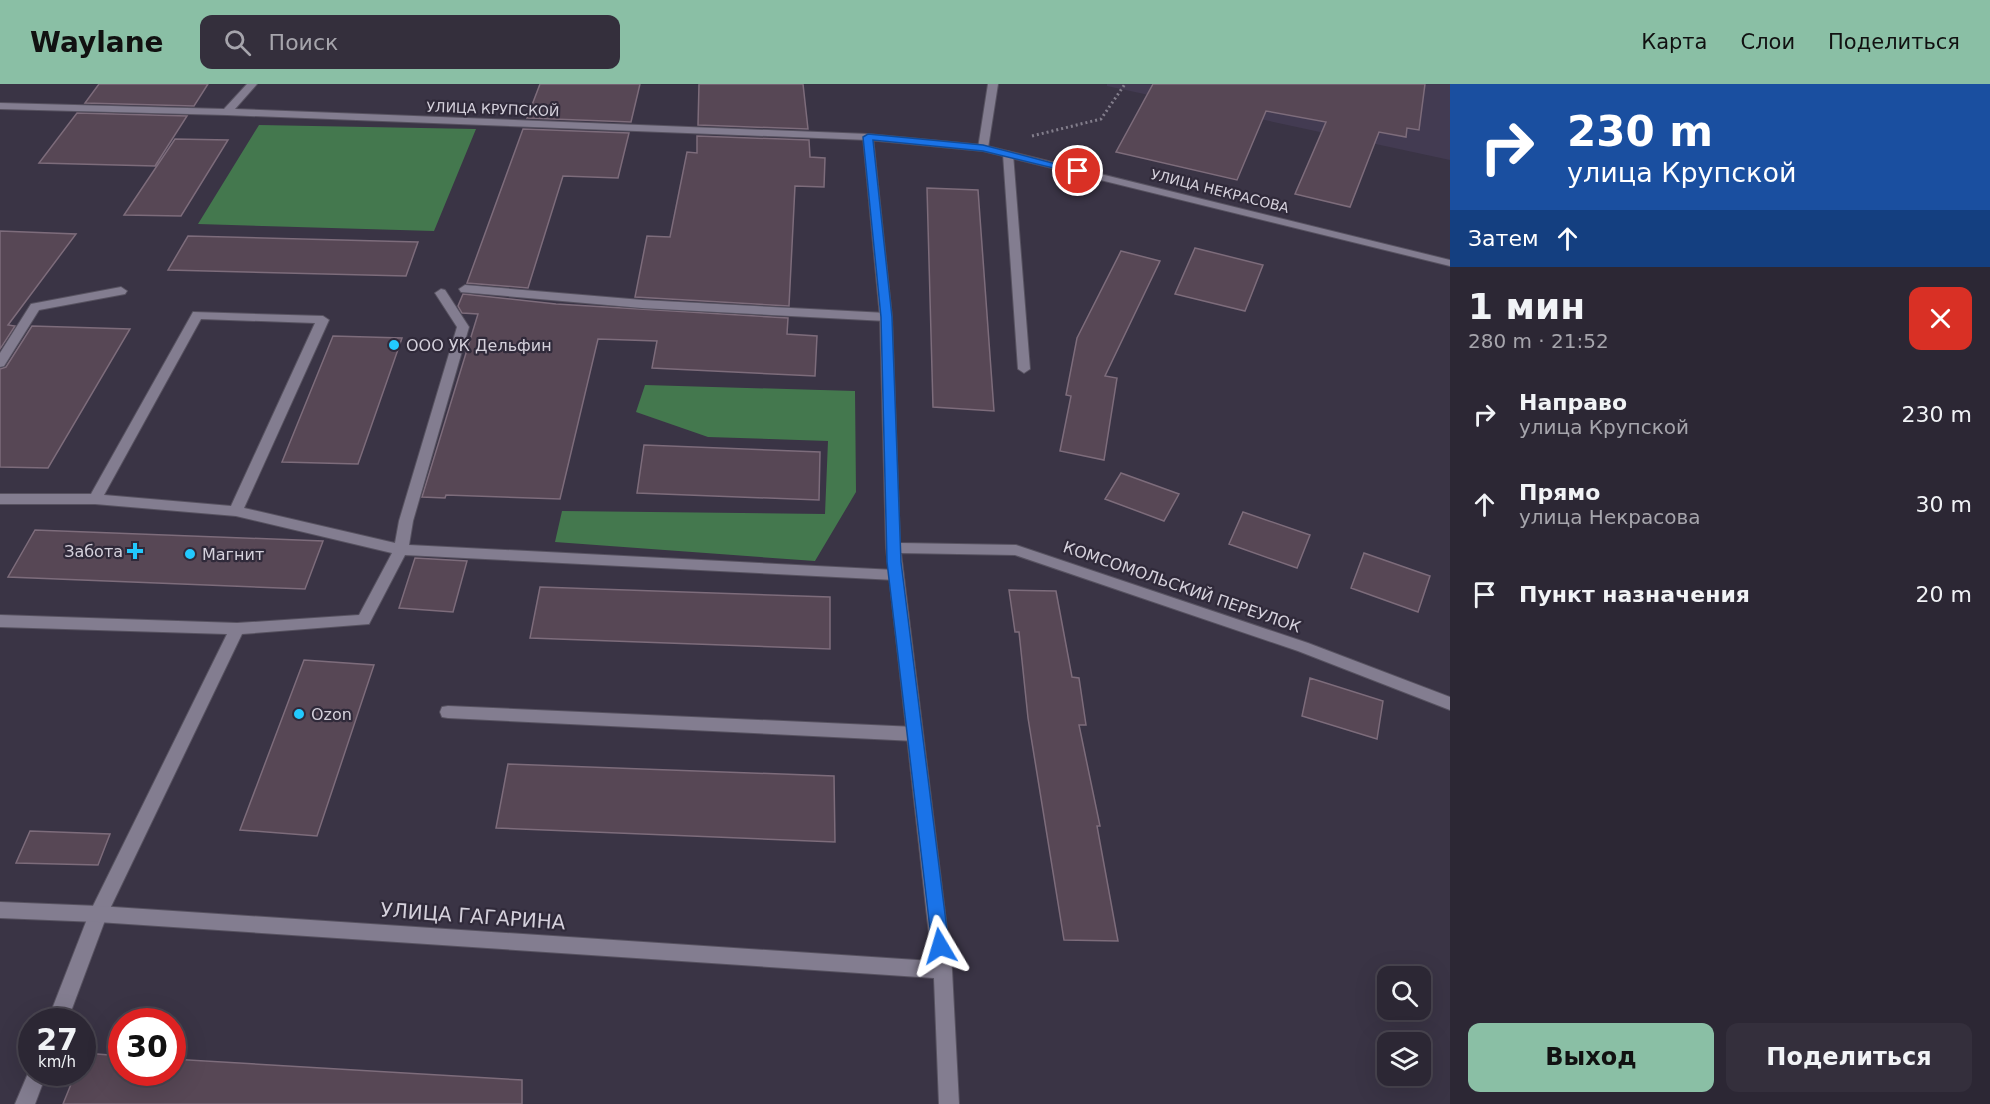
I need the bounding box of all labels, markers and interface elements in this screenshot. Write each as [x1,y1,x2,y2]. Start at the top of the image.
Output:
search box [200,15,620,69]
text: Waylane [30,26,164,59]
icon: search [221,26,254,59]
text: Поиск [269,30,338,55]
text: Карта [1641,30,1707,54]
text: Слои [1740,30,1795,54]
text: Поделиться [1828,30,1960,54]
street label: УЛИЦА КРУПСКОЙ [426,98,560,119]
text: 230 m [1567,107,1713,156]
icon: right [1468,108,1546,186]
pin [1052,145,1103,196]
icon: arrive [1061,154,1094,187]
text: улица Крупской [1567,157,1796,188]
street label: УЛИЦА НЕКРАСОВА [1149,166,1291,216]
icon: ahead [1551,222,1584,255]
text: Затем [1468,226,1539,251]
text: 1 мин [1468,286,1585,327]
button: close [1909,287,1972,350]
text: 280 m · 21:52 [1468,329,1609,353]
place label: ООО УК Дельфин [406,336,552,355]
marker: ООО УК Дельфин [387,338,401,352]
text: Направо [1519,390,1627,415]
icon: right [1468,398,1501,431]
text: 230 m [1902,402,1972,427]
text: улица Крупской [1519,415,1689,439]
text: Прямо [1519,480,1600,505]
icon: ahead [1468,488,1501,521]
text: 30 m [1916,492,1972,517]
text: улица Некрасова [1519,505,1701,529]
street label: КОМСОМОЛЬСКИЙ ПЕРЕУЛОК [1061,537,1304,637]
place label: Забота [64,542,123,561]
marker: Забота [128,544,142,558]
place label: Магнит [202,545,264,564]
marker: Магнит [183,547,197,561]
icon: arrive [1468,578,1501,611]
text: Пункт назначения [1519,582,1750,607]
text: 20 m [1916,582,1972,607]
place label: Ozon [311,705,352,724]
marker: Ozon [292,707,306,721]
street label: УЛИЦА ГАГАРИНА [380,898,567,934]
position arrow [908,914,972,978]
map controls [1377,966,1431,1086]
button: search [1377,966,1431,1020]
speed limit sign: 30 [108,1008,186,1086]
text: 27 [36,1022,78,1057]
button: Выход [1468,1023,1714,1092]
button: Поделиться [1726,1023,1972,1092]
button: layers [1377,1032,1431,1086]
text: km/h [38,1053,76,1071]

